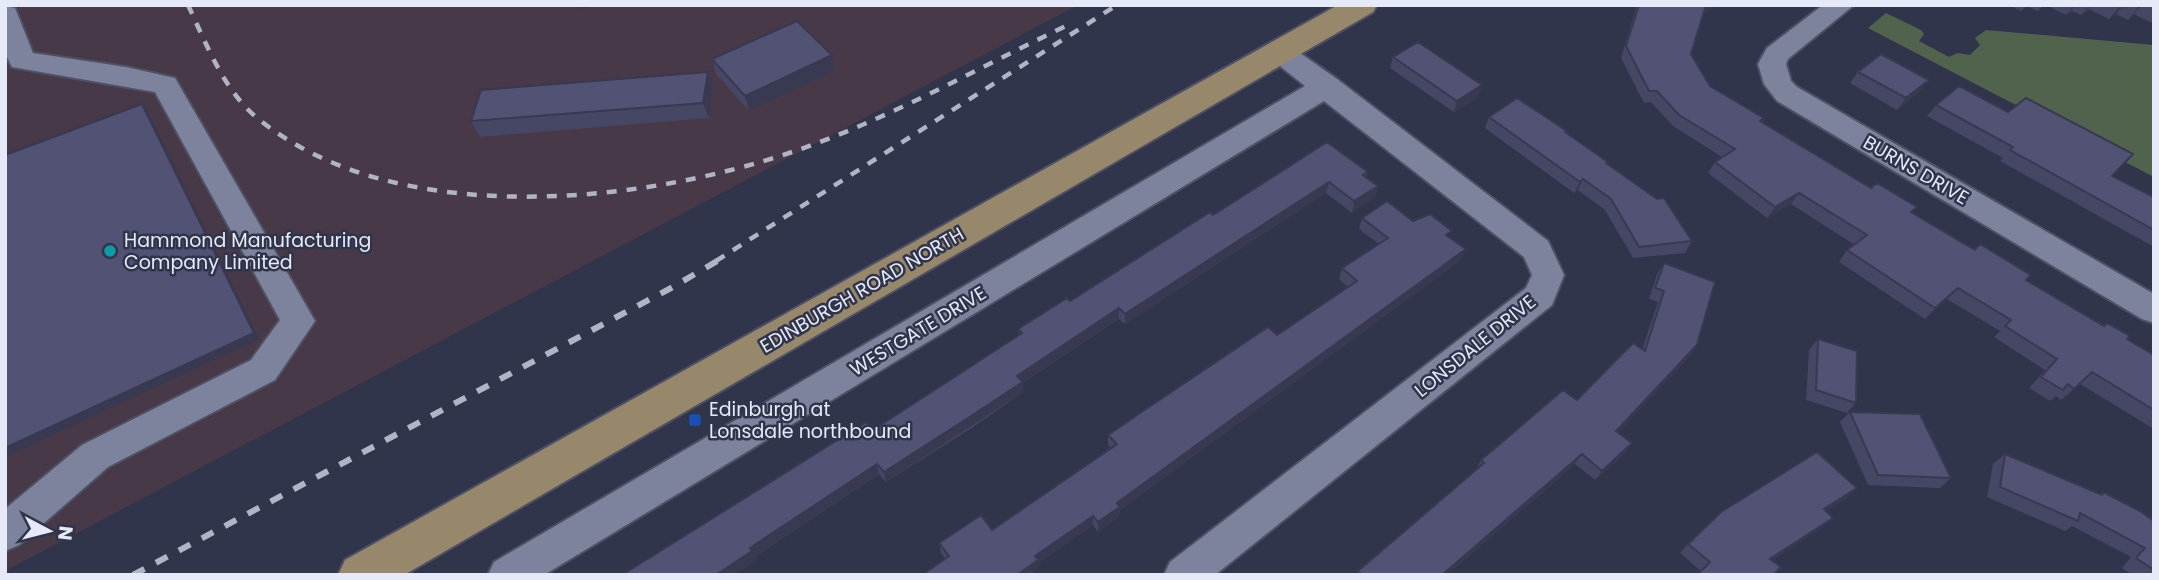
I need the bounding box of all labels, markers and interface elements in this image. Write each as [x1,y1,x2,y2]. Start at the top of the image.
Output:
street label: BURNS DRIVE [1858,129,1974,211]
street label: EDINBURGH ROAD NORTH [755,220,969,360]
place label: Hammond Manufacturing Company Limited [124,227,371,276]
marker: Hammond Manufacturing Company Limited [102,243,118,259]
street label: WESTGATE DRIVE [845,280,991,382]
street label: LONSDALE DRIVE [1409,289,1541,403]
place label: Edinburgh at Lonsdale northbound [709,396,911,445]
marker: Edinburgh at Lonsdale northbound [687,412,703,428]
north arrow [14,496,84,566]
text: N [51,524,80,542]

